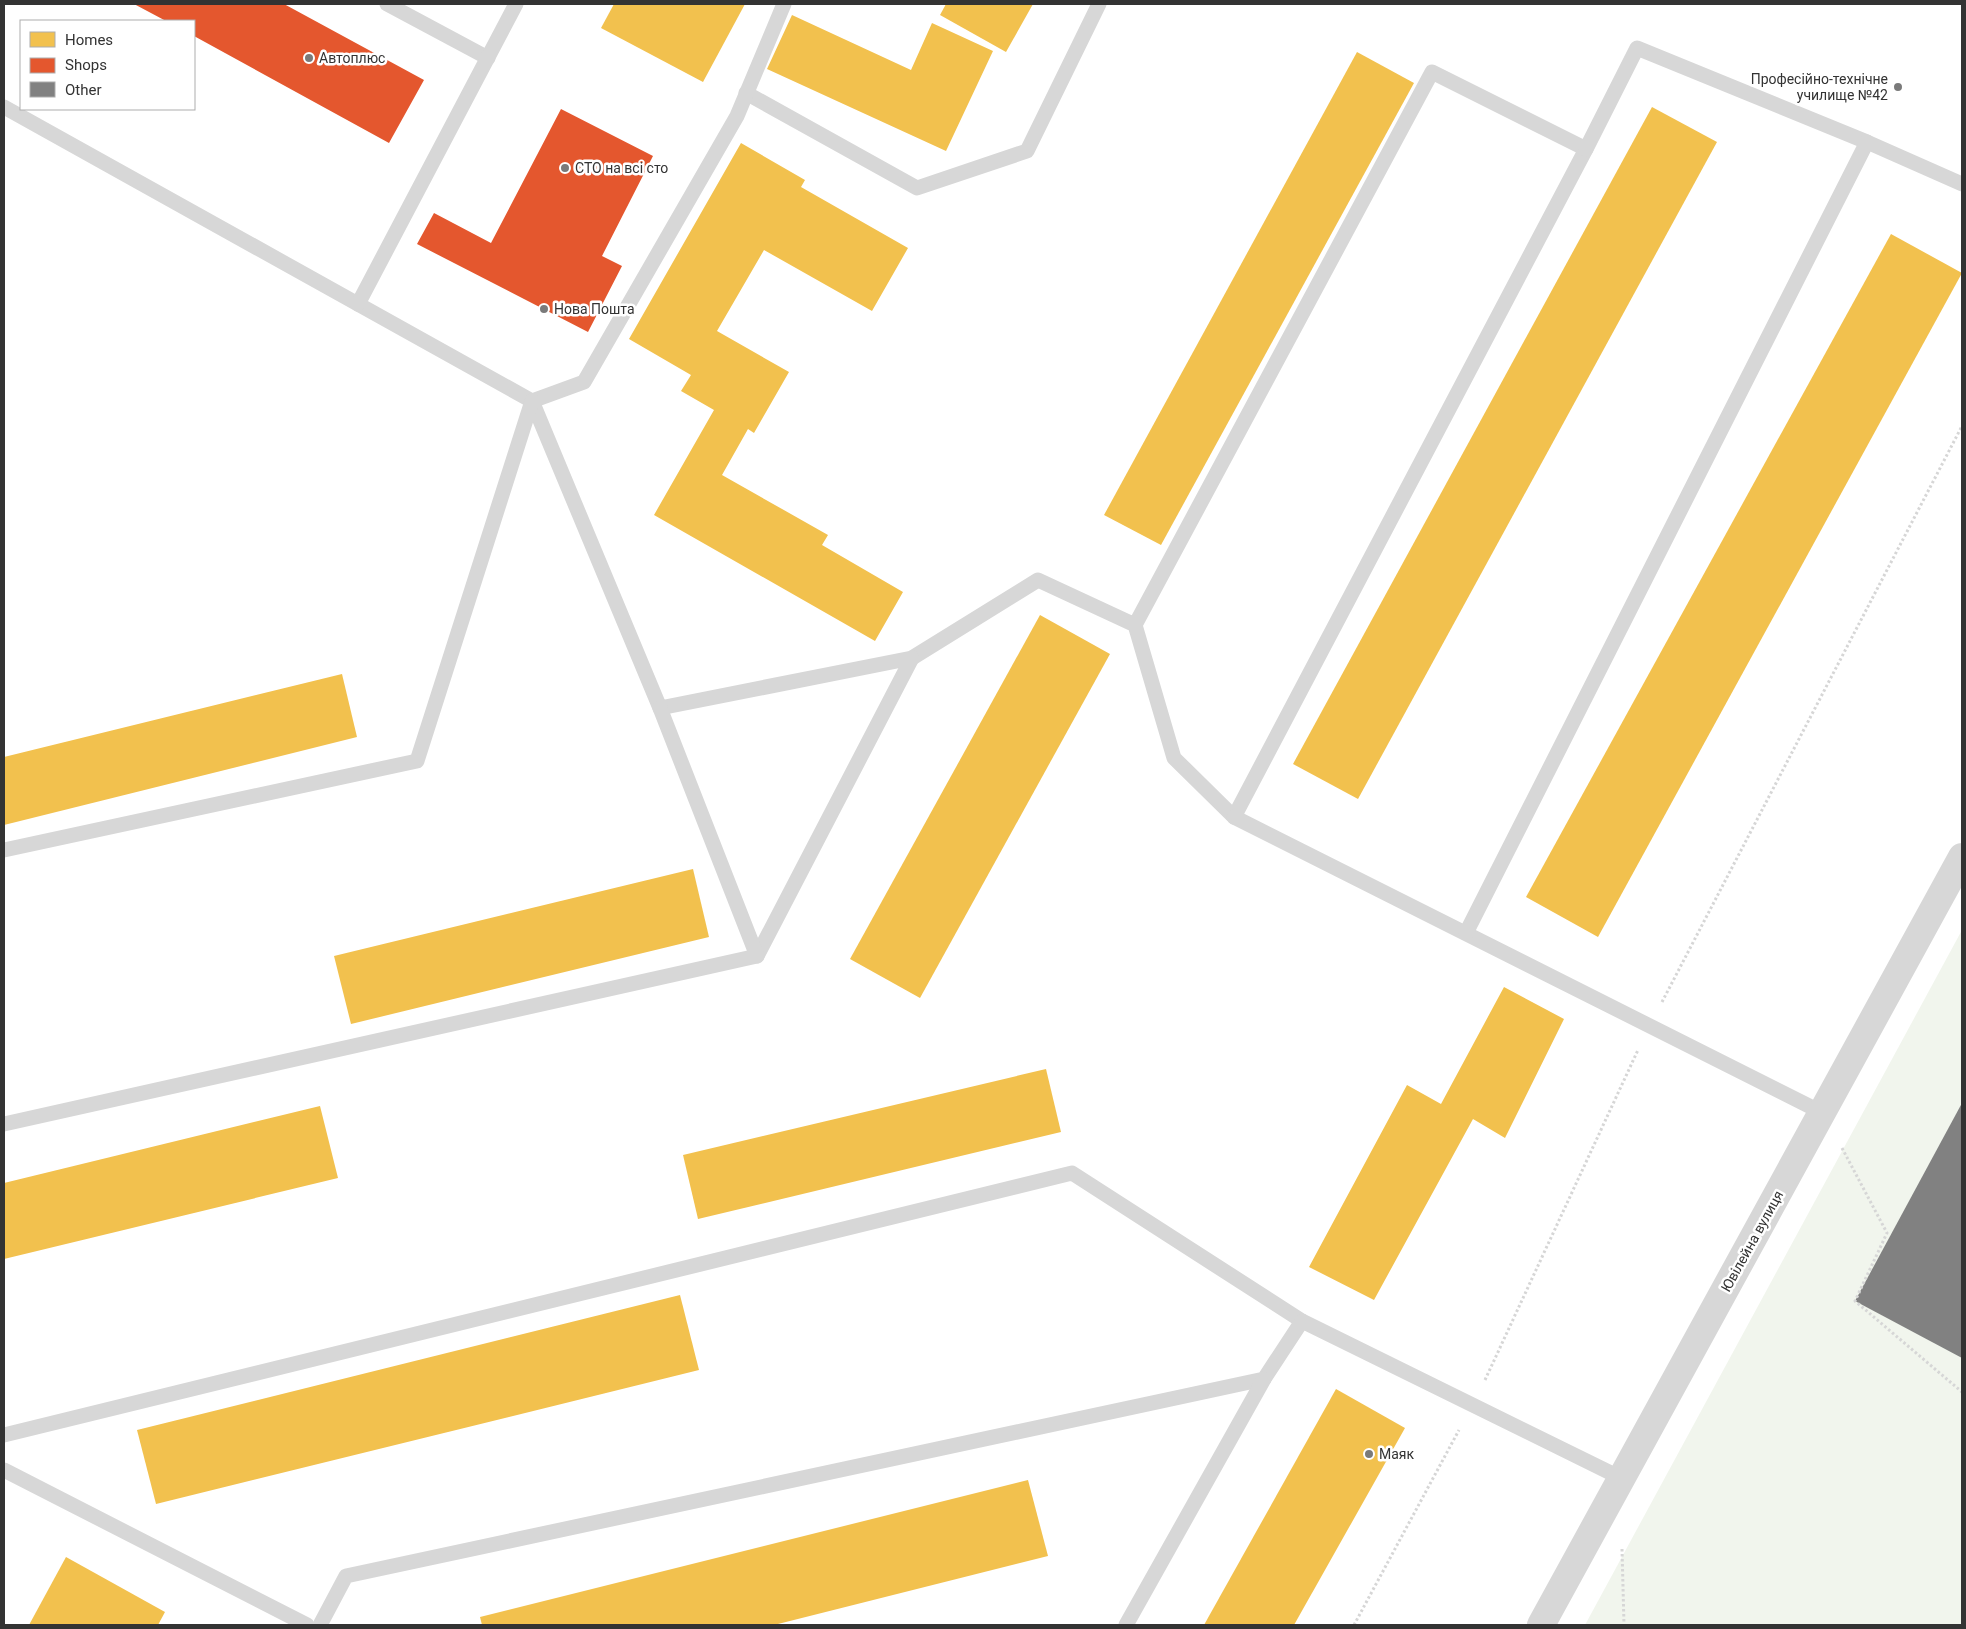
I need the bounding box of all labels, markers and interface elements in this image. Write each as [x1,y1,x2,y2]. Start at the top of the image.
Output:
legend [20,20,195,110]
text: Homes [65,31,113,49]
place label: Автоплюс [319,50,385,66]
marker: Автоплюс [303,52,315,64]
text: Shops [65,56,107,74]
place label: Професійно-технічне училище №42 [1751,71,1888,103]
text: Other [65,81,102,99]
marker: Професійно-технічне училище №42 [1892,81,1904,93]
place label: СТО на всі сто [575,160,668,176]
marker: СТО на всі сто [559,162,571,174]
place label: Нова Пошта [554,301,635,317]
marker: Нова Пошта [538,303,550,315]
street label: Ювілейна вулиця [1718,1188,1786,1294]
place label: Маяк [1379,1446,1415,1462]
marker: Маяк [1363,1448,1375,1460]

